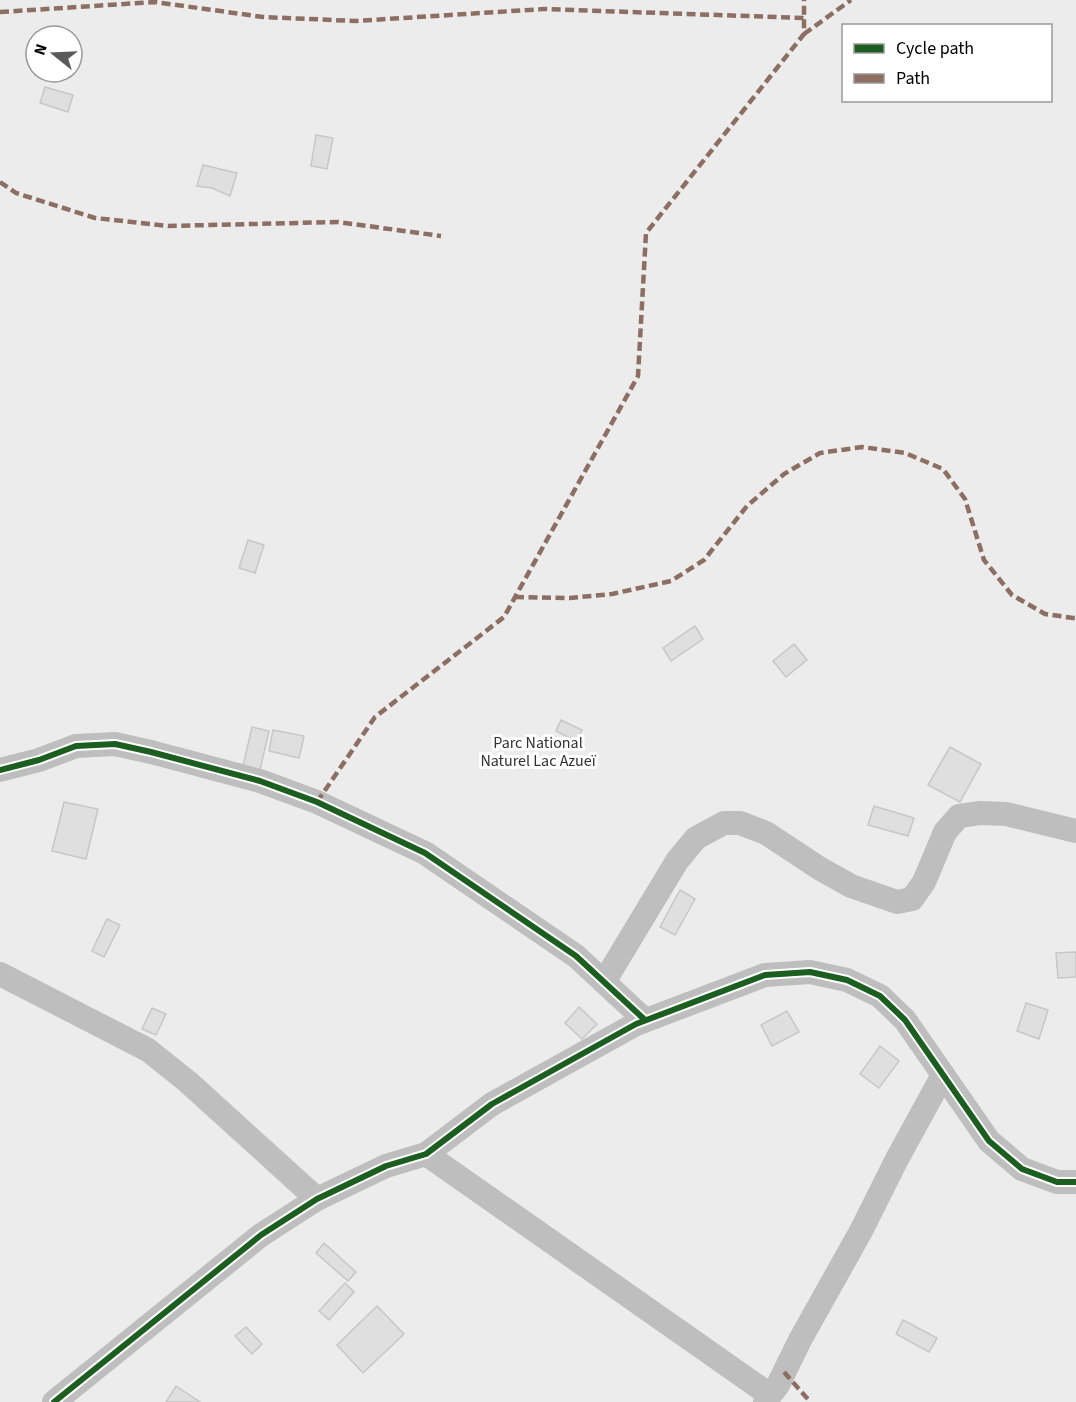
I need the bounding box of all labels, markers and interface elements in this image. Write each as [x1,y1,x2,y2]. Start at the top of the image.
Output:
north arrow [24,24,84,84]
legend [842,24,1052,102]
text: Cycle path [896,36,974,61]
text: N [29,41,53,58]
text: Path [896,66,930,91]
park label: Parc National Naturel Lac Azueï [480,732,597,772]

